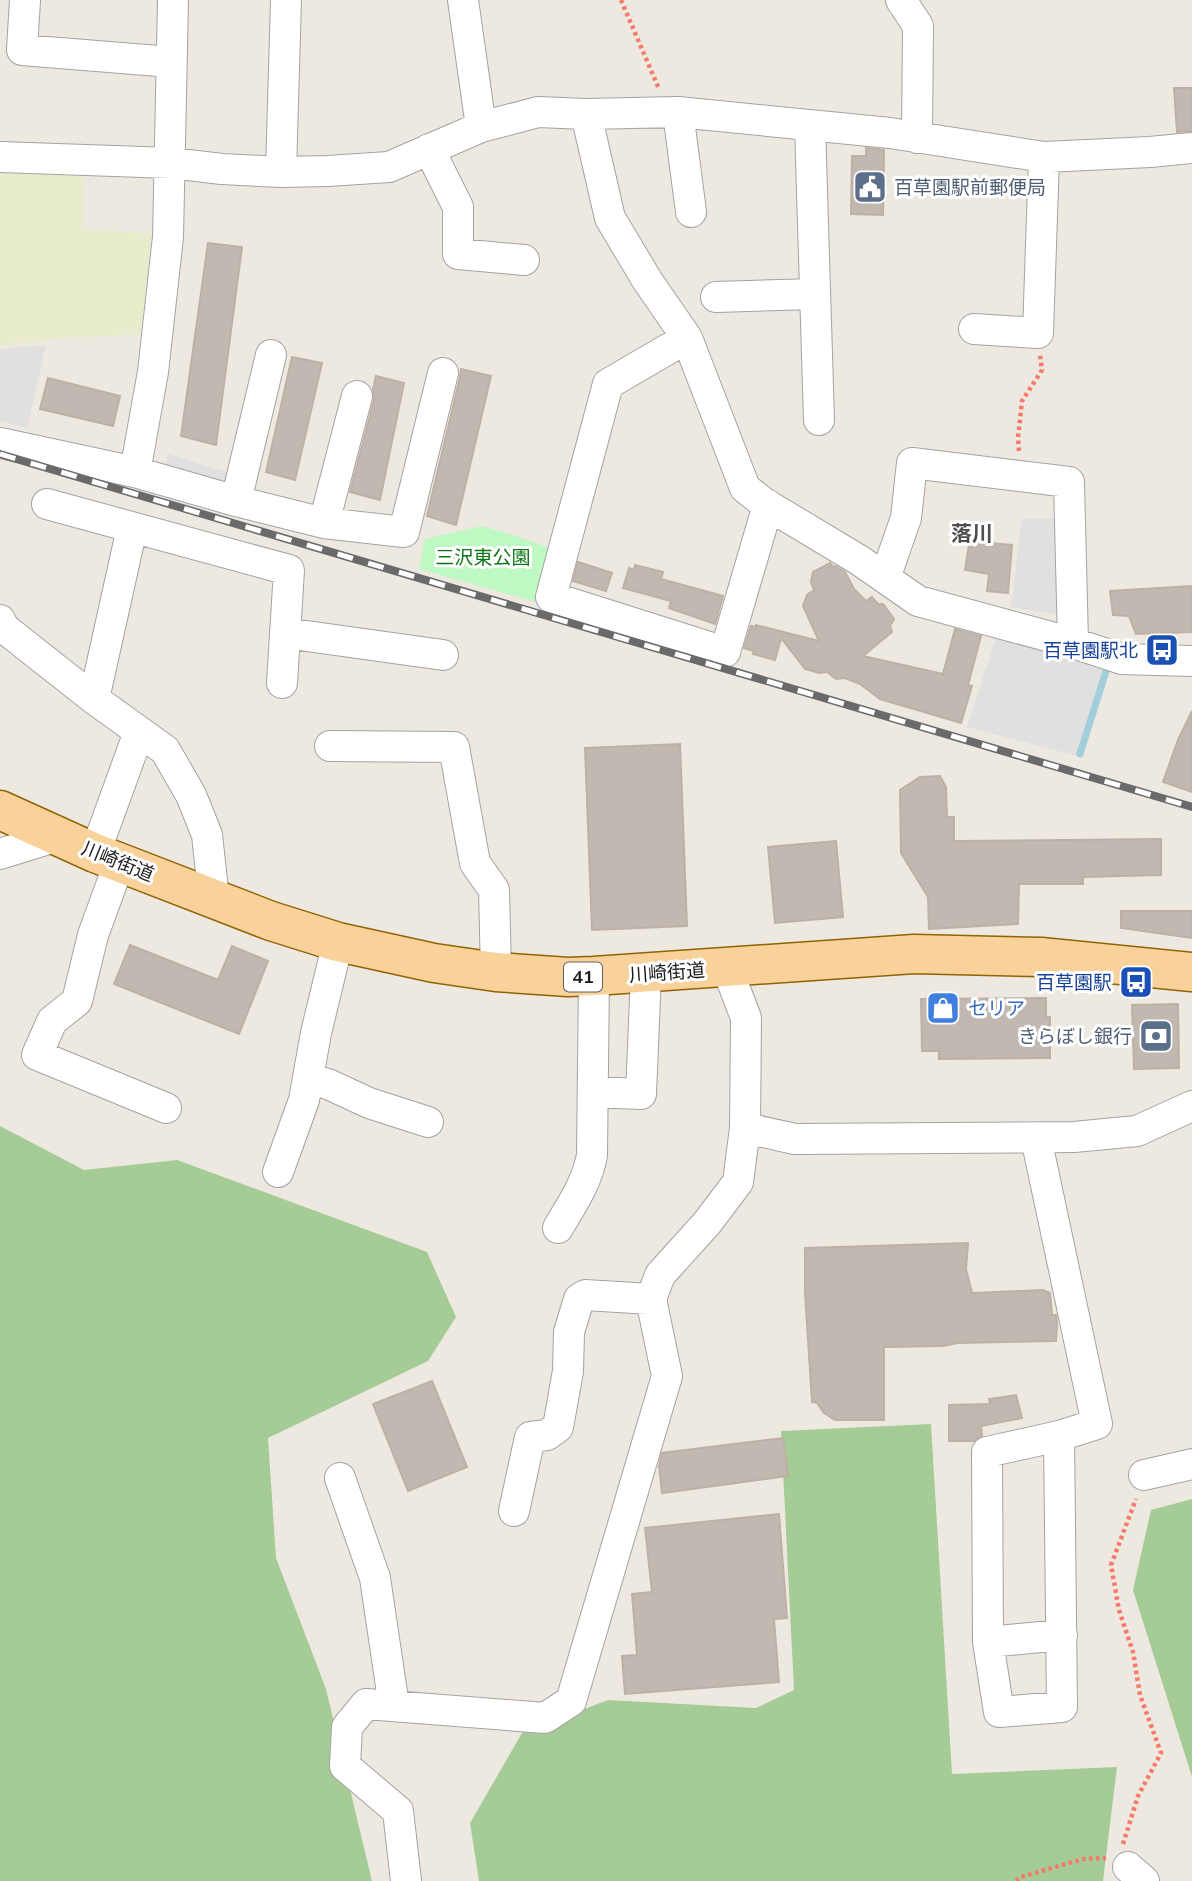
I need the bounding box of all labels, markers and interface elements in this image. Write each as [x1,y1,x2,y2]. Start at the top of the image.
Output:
public building icon: 百草園駅前郵便局 [851,168,889,206]
place label: 百草園駅前郵便局 [894,175,1046,199]
district label: 落川 [951,520,993,546]
park label: 三沢東公園 [435,545,531,569]
bus stop icon: 百草園駅北 [1143,631,1181,669]
place label: 百草園駅北 [1043,638,1138,662]
street label: 川崎街道 [78,836,158,886]
street label: 川崎街道 [628,957,706,987]
road number: 41 [564,962,602,992]
bus stop icon: 百草園駅 [1117,963,1155,1001]
place label: 百草園駅 [1036,970,1112,994]
shop icon: セリア [924,989,962,1027]
place label: セリア [968,996,1025,1020]
bank icon: きらぼし銀行 [1137,1017,1175,1055]
place label: きらぼし銀行 [1018,1024,1132,1048]

